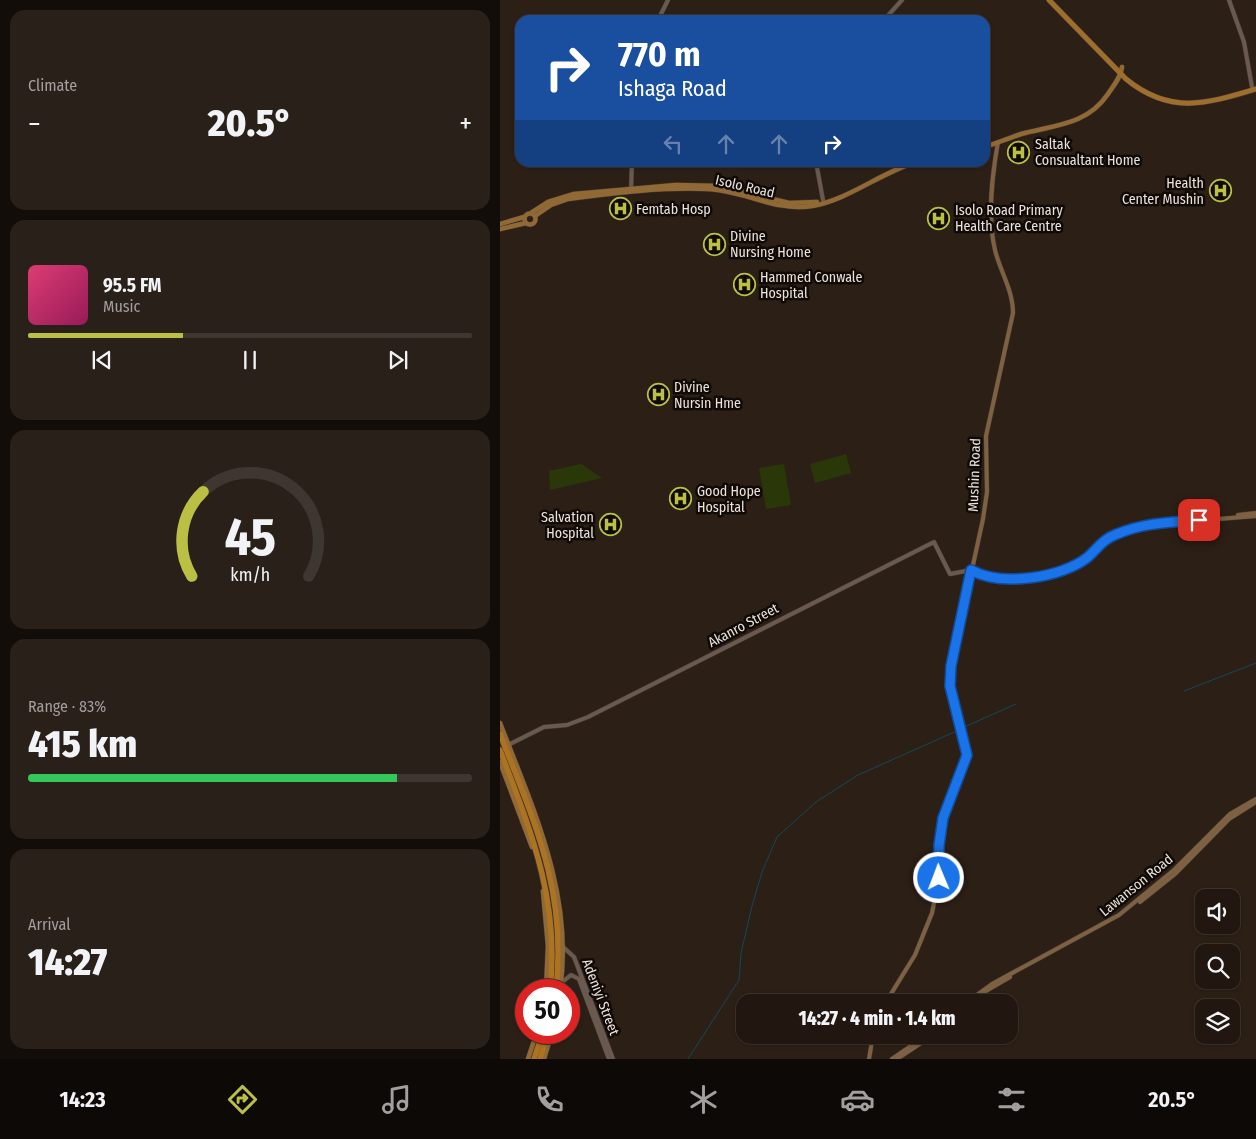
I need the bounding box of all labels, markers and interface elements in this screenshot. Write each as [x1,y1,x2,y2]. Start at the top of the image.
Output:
text: 770 m [618,33,701,75]
icon: right [535,35,600,100]
text: Ishaga Road [618,75,727,102]
text: Climate [28,76,77,95]
text: 20.5° [208,100,292,146]
text: − [28,107,41,140]
text: + [459,107,472,140]
icon: left [659,130,687,158]
icon: ahead [712,130,740,158]
icon: ahead [765,130,793,158]
icon: right [818,130,846,158]
place label: Saltak Consualtant Home [1035,136,1140,169]
hospital icon: Saltak Consualtant Home [1007,140,1031,164]
street label: Isolo Road [714,171,776,202]
place label: Health Center Mushin [1122,175,1204,208]
hospital icon: Health Center Mushin [1208,179,1232,203]
hospital icon: Femtab Hosp [608,197,632,221]
place label: Femtab Hosp [636,201,711,218]
place label: Isolo Road Primary Health Care Centre [955,202,1064,235]
hospital icon: Isolo Road Primary Health Care Centre [927,206,951,230]
place label: Divine Nursing Home [730,228,811,261]
hospital icon: Divine Nursing Home [702,232,726,256]
place label: Hammed Conwale Hospital [760,269,862,302]
hospital icon: Hammed Conwale Hospital [732,273,756,297]
text: 95.5 FM [103,274,162,297]
text: Music [103,297,140,316]
icon: previous [88,346,116,374]
icon: pause [236,346,264,374]
icon: next [384,346,412,374]
place label: Divine Nursin Hme [674,379,741,412]
hospital icon: Divine Nursin Hme [646,383,670,407]
street label: Mushin Road [965,438,984,512]
place label: Good Hope Hospital [697,483,761,516]
hospital icon: Good Hope Hospital [669,487,693,511]
pin [1178,499,1220,541]
text: 45 [224,506,276,569]
icon: arrive [1185,506,1213,534]
place label: Salvation Hospital [541,509,594,542]
hospital icon: Salvation Hospital [598,513,622,537]
text: km/h [230,564,270,586]
street label: Akanro Street [705,600,782,651]
text: Range · 83% [28,697,106,716]
text: 415 km [28,721,137,767]
position arrow [912,851,964,903]
street label: Lawanson Road [1096,851,1176,920]
map controls [1195,889,1240,1044]
button: sound [1195,889,1240,934]
text: Arrival [28,915,70,934]
text: 14:27 [28,939,107,985]
button: search [1195,944,1240,989]
street label: Adeniyi Street [578,957,623,1038]
speed limit sign: 50 [515,979,580,1044]
button: layers [1195,999,1240,1044]
text: 14:27 · 4 min · 1.4 km [798,1007,956,1030]
icon: directions [225,1082,260,1117]
icon: music [379,1082,414,1117]
icon: phone [532,1082,567,1117]
icon: climate [686,1082,721,1117]
icon: car [840,1082,875,1117]
icon: filters [994,1082,1029,1117]
text: 14:23 [59,1086,106,1113]
text: 20.5° [1148,1086,1197,1113]

